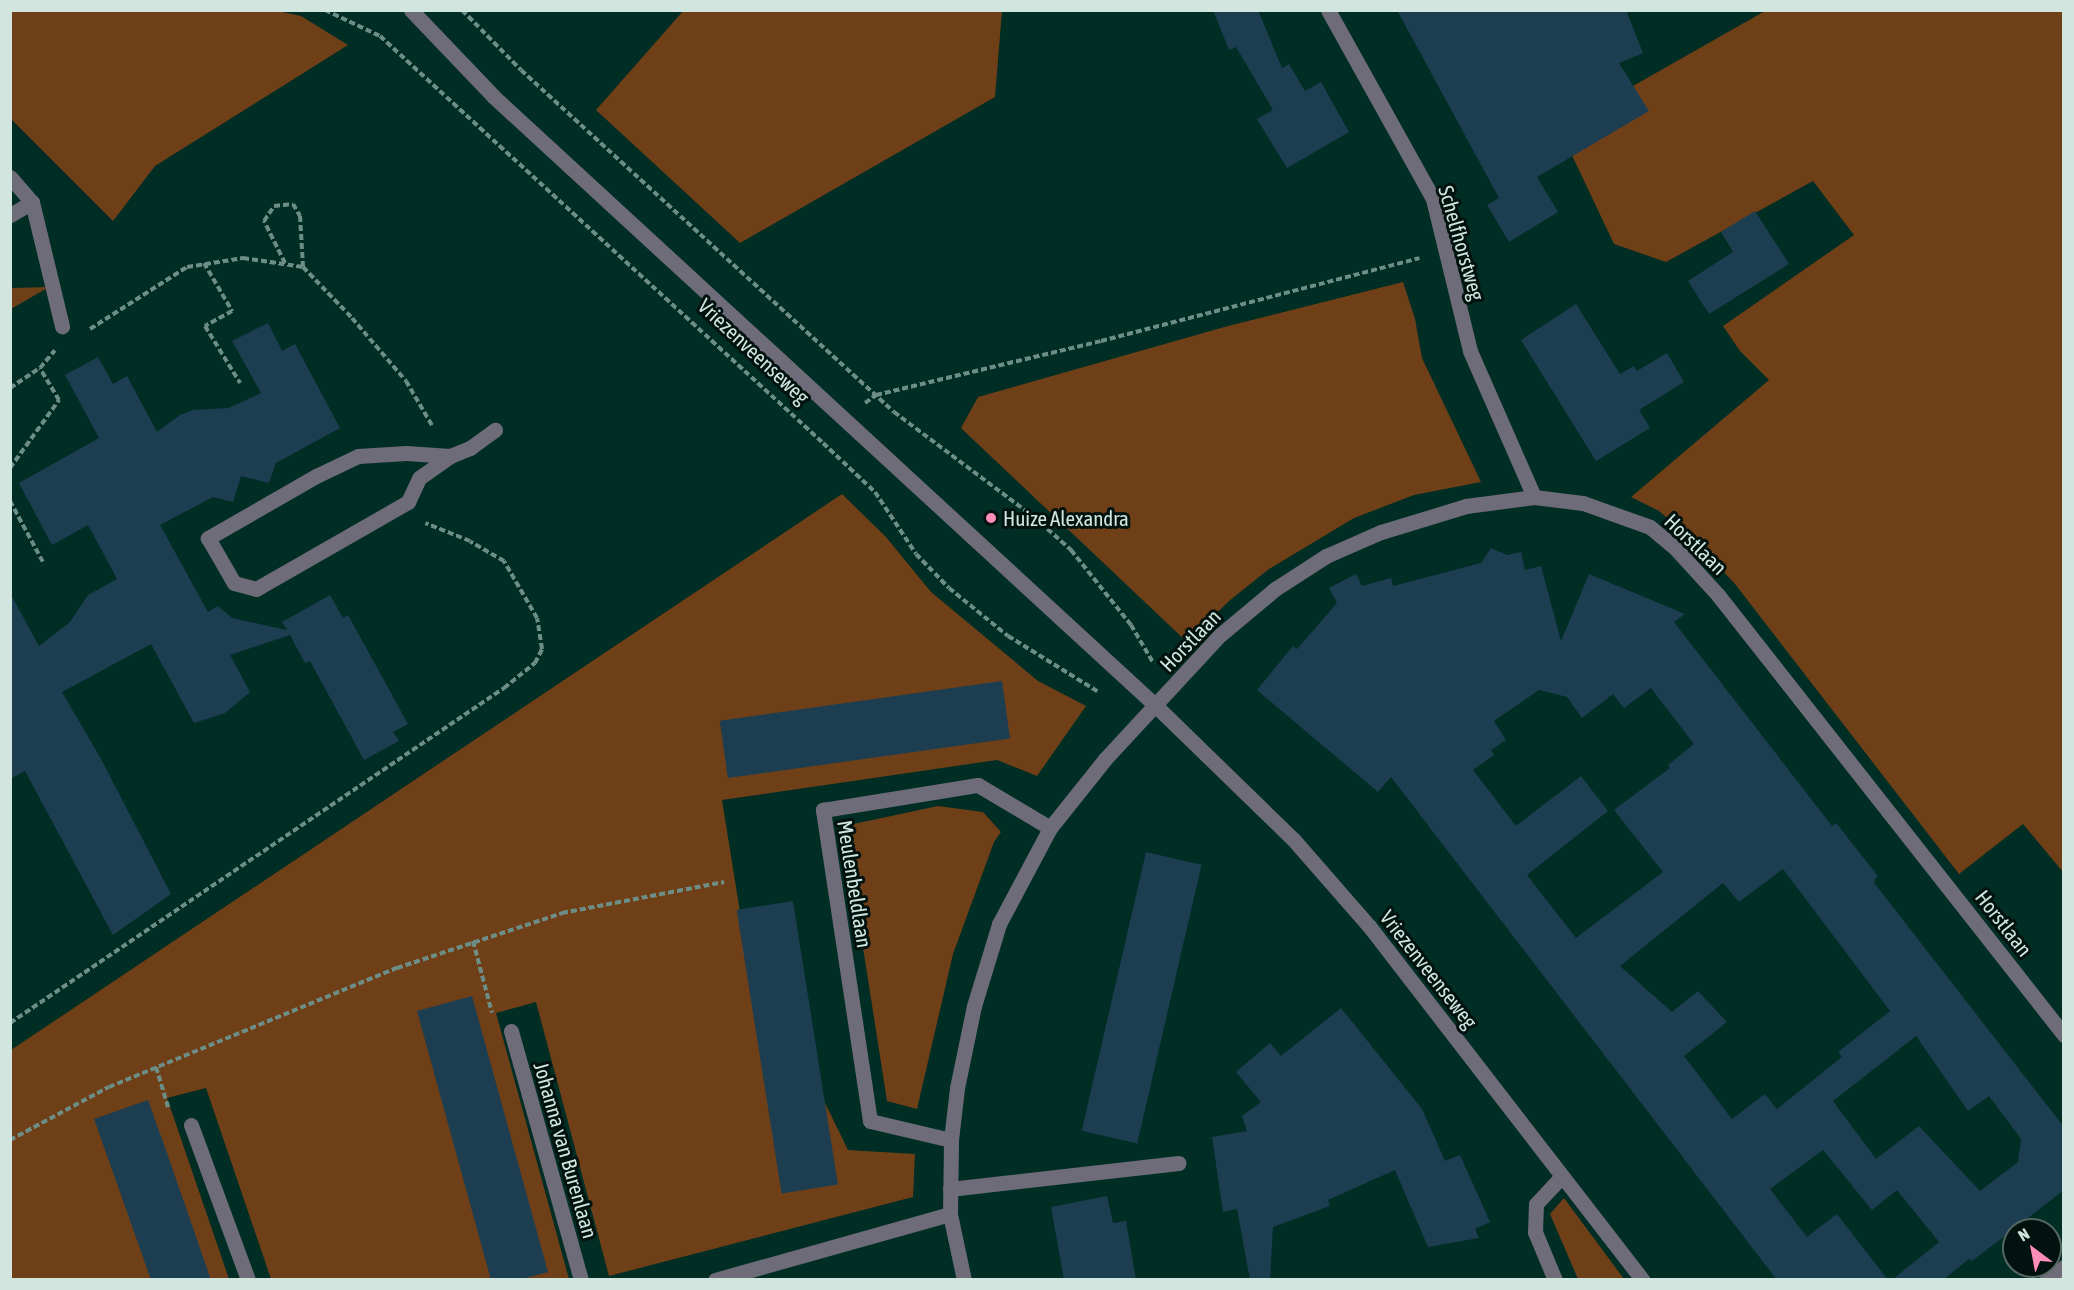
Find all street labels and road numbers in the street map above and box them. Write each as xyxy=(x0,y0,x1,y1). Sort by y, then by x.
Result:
street label: Schelfhorstweg xyxy=(1434,183,1490,303)
street label: Vriezenveenseweg xyxy=(693,293,815,409)
street label: Horstlaan xyxy=(1660,508,1732,580)
street label: Horstlaan xyxy=(1154,604,1226,676)
street label: Meulenbeldlaan xyxy=(832,818,878,950)
street label: Horstlaan xyxy=(1970,885,2038,961)
street label: Vriezenveenseweg xyxy=(1375,905,1483,1033)
street label: Johanna van Burenlaan xyxy=(529,1059,603,1241)

